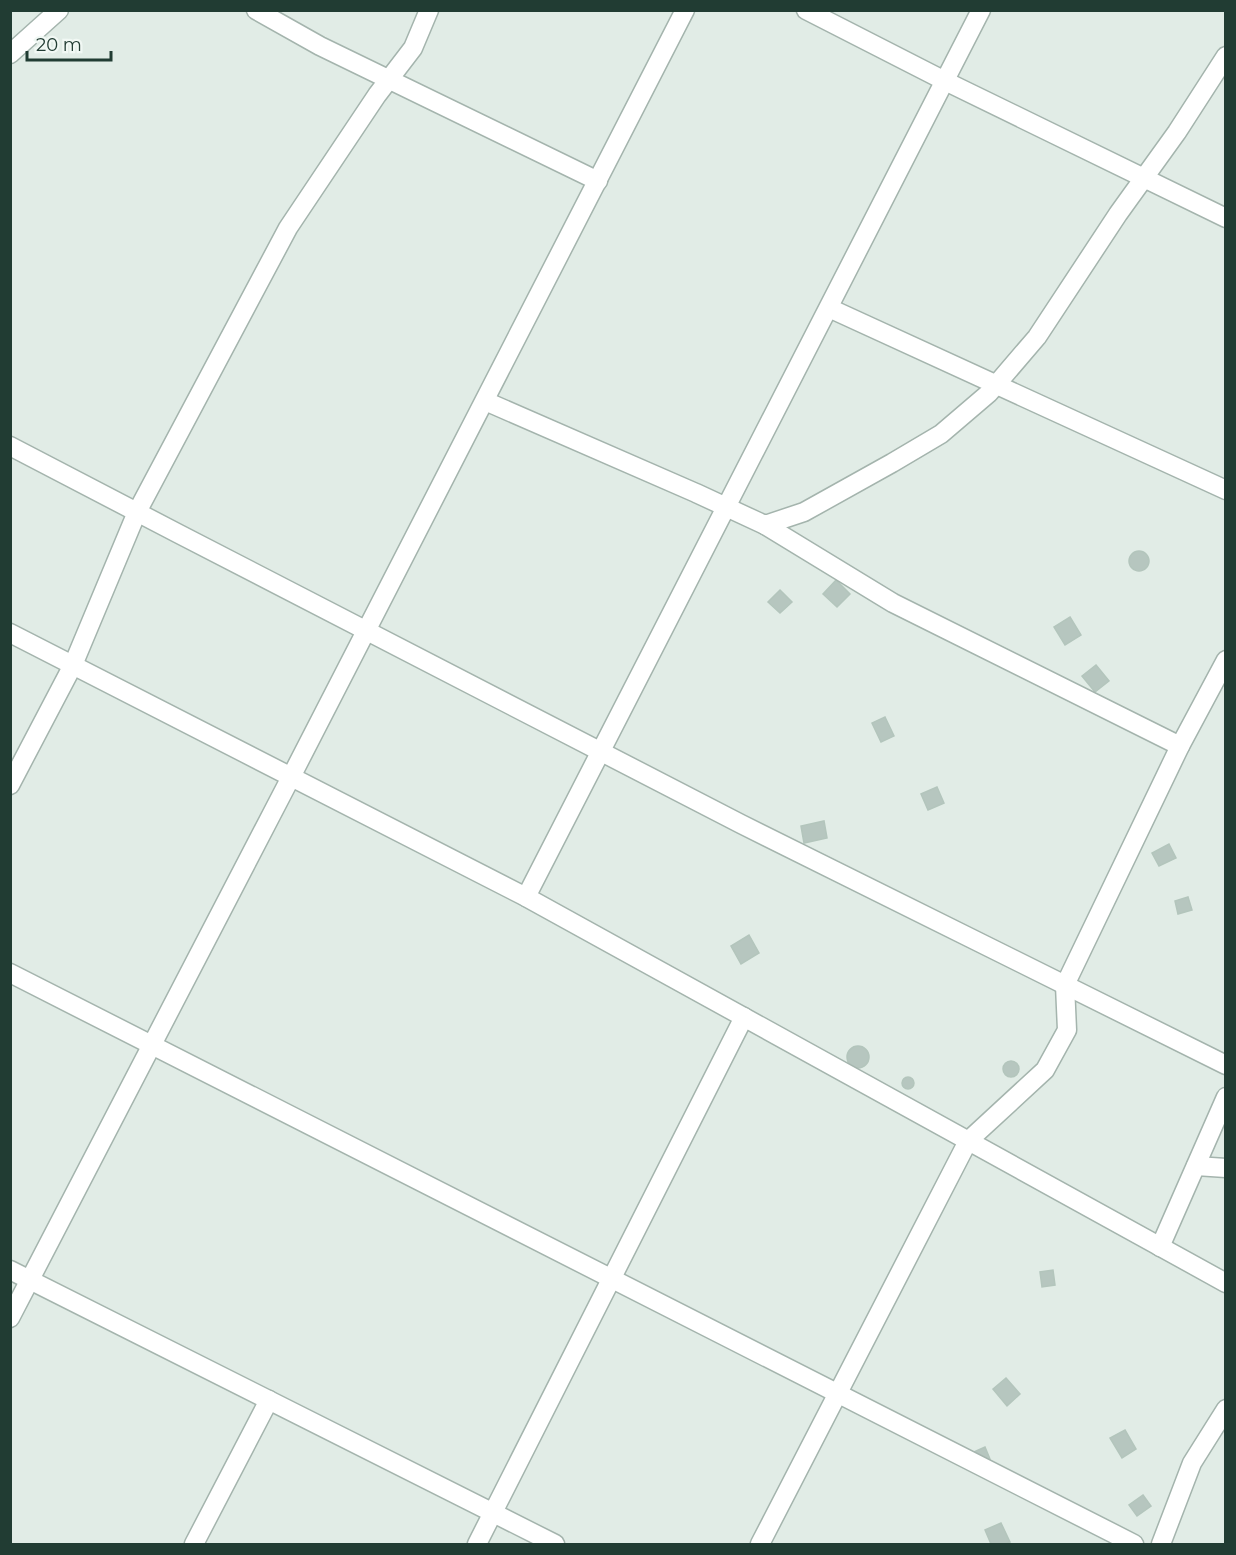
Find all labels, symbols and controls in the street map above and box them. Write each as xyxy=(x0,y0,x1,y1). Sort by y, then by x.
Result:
scale bar xyxy=(27,24,111,62)
text: 20 m xyxy=(36,34,82,56)

